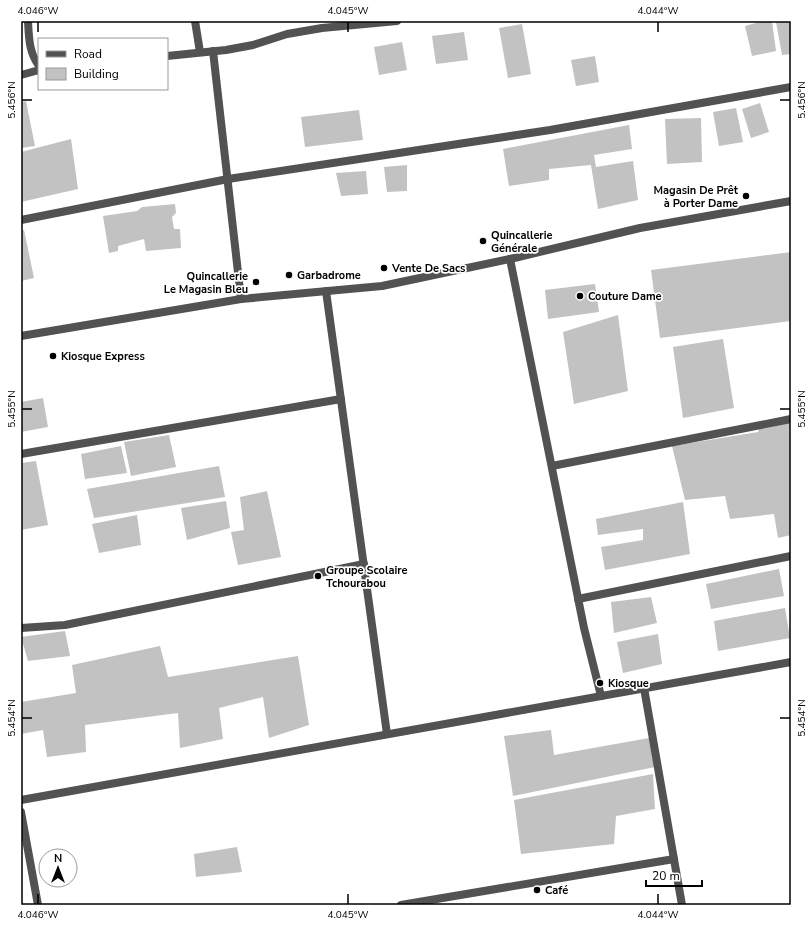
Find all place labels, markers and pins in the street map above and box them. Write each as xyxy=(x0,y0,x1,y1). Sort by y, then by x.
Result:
place label: Magasin De Prêt à Porter Dame xyxy=(653,183,739,211)
marker: Magasin De Prêt à Porter Dame xyxy=(741,191,751,201)
place label: Quincallerie Générale xyxy=(491,228,552,256)
marker: Quincallerie Générale xyxy=(478,236,488,246)
place label: Vente De Sacs xyxy=(391,261,465,276)
marker: Vente De Sacs xyxy=(379,263,389,273)
place label: Garbadrome xyxy=(297,268,361,283)
place label: Quincallerie Le Magasin Bleu xyxy=(164,269,248,297)
marker: Garbadrome xyxy=(284,270,294,280)
marker: Quincallerie Le Magasin Bleu xyxy=(251,277,261,287)
place label: Couture Dame xyxy=(588,289,662,304)
marker: Couture Dame xyxy=(575,291,585,301)
place label: Kiosque Express xyxy=(61,349,145,364)
marker: Kiosque Express xyxy=(48,351,58,361)
place label: Groupe Scolaire Tchourabou xyxy=(326,563,407,591)
marker: Groupe Scolaire Tchourabou xyxy=(313,571,323,581)
place label: Kiosque xyxy=(608,676,649,691)
marker: Kiosque xyxy=(595,678,605,688)
place label: Café xyxy=(545,883,568,898)
marker: Café xyxy=(532,885,542,895)

